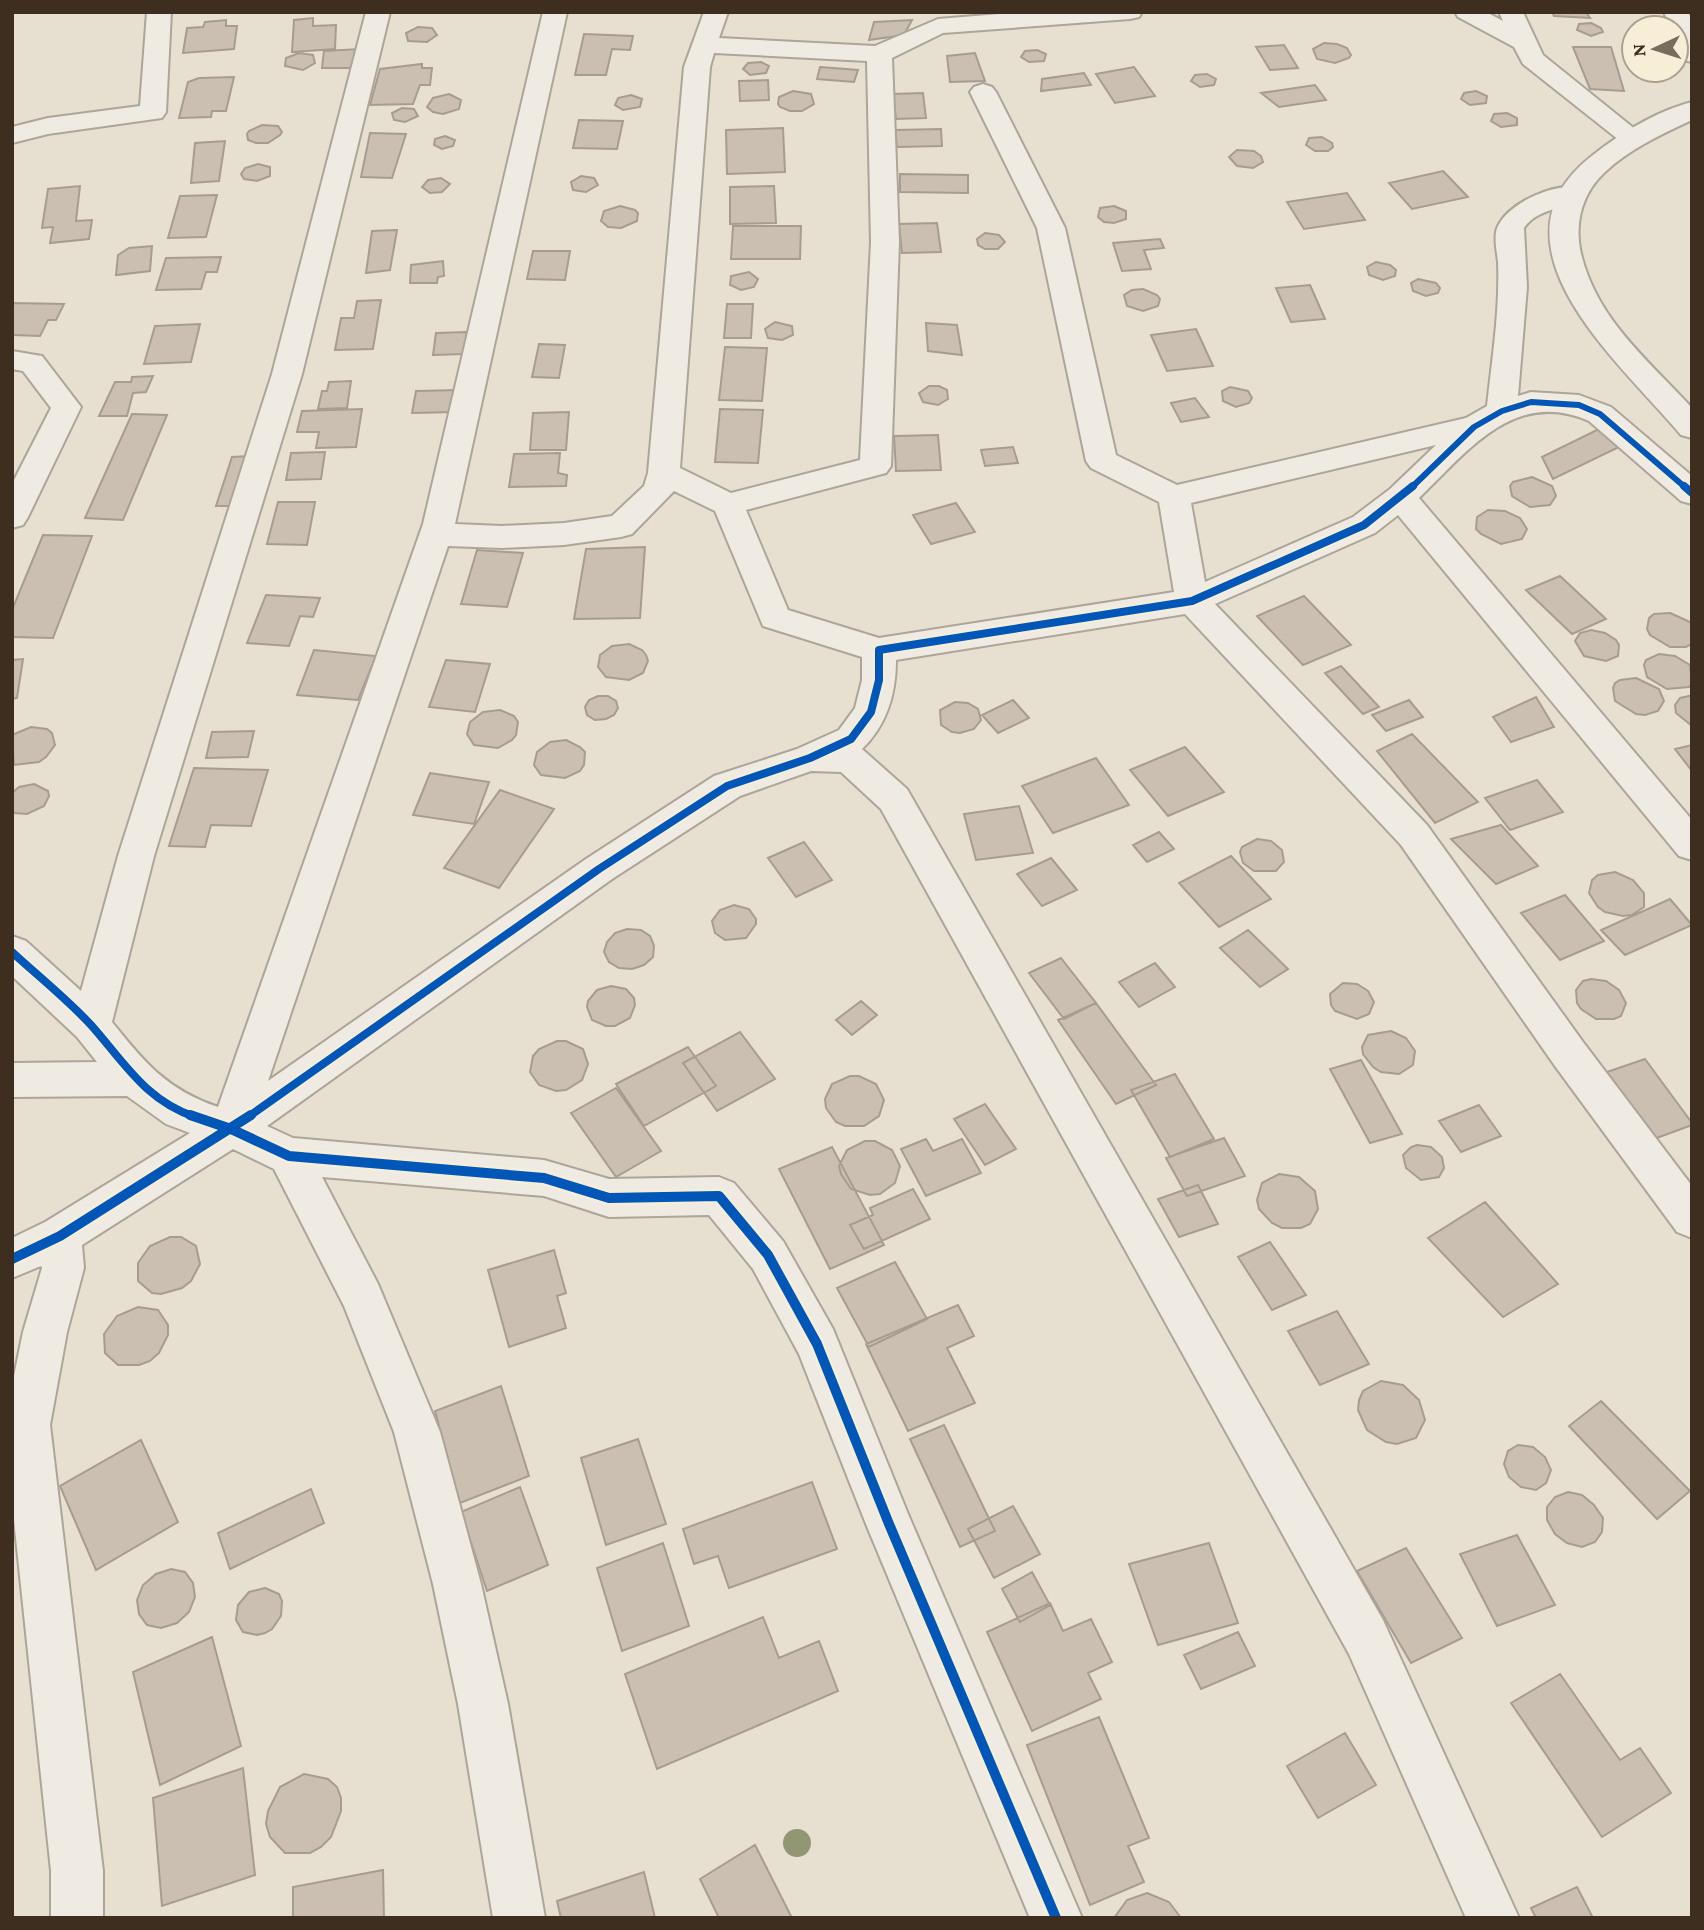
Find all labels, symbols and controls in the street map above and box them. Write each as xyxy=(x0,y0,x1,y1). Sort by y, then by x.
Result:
north arrow xyxy=(1620,14,1690,84)
text: N xyxy=(1628,43,1649,57)

